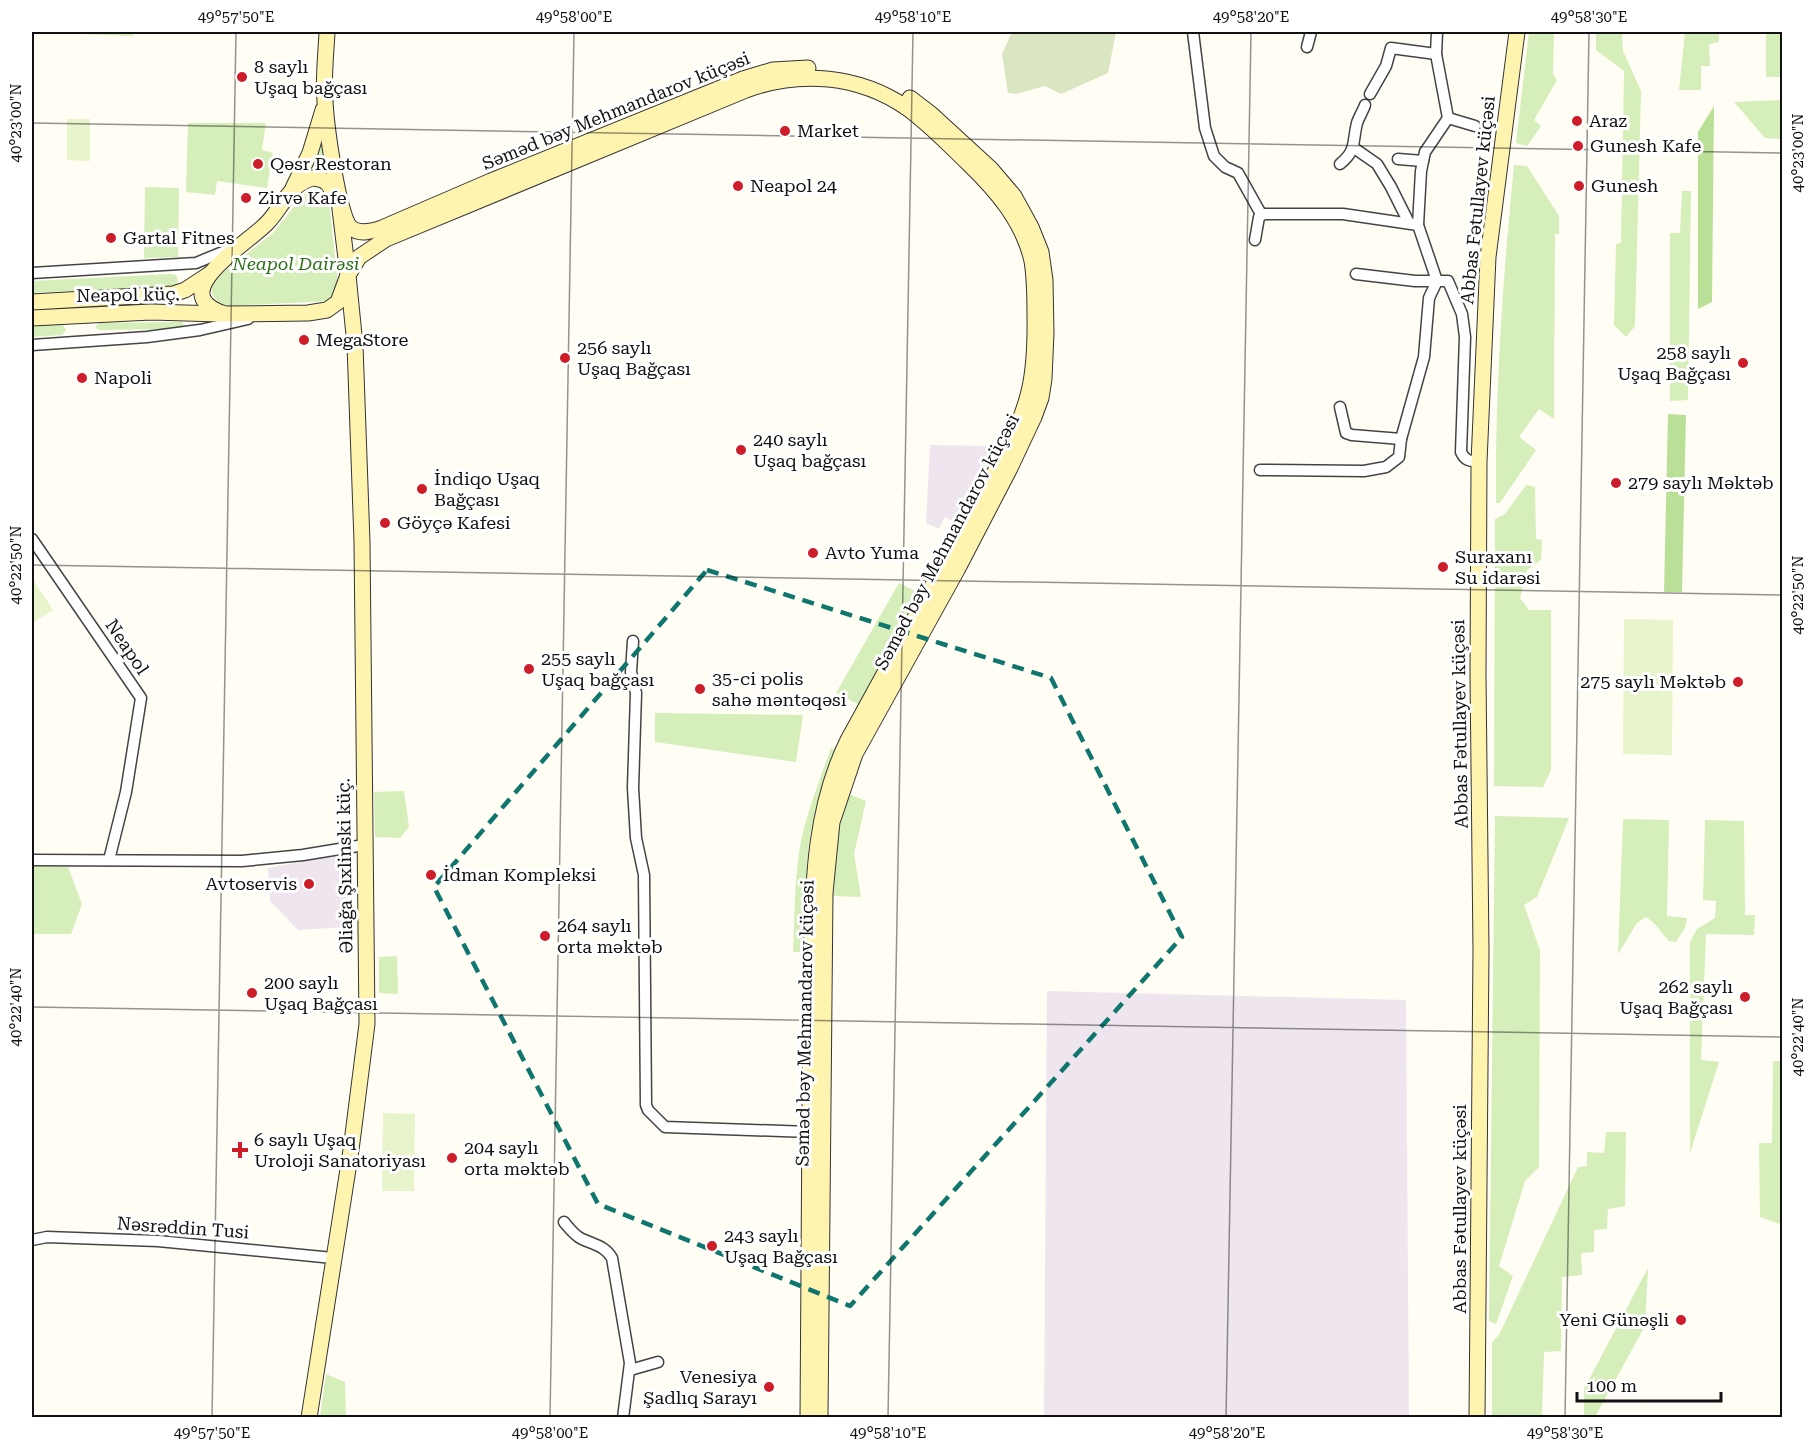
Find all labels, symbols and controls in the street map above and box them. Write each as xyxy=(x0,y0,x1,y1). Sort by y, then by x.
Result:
text: 49°57'50"E xyxy=(198,8,274,26)
text: 49°58'00"E xyxy=(536,8,612,26)
text: 49°58'10"E xyxy=(875,8,951,26)
text: 49°58'20"E xyxy=(1213,8,1289,26)
text: 49°58'30"E xyxy=(1551,8,1627,26)
street label: Səməd bəy Mehmandarov küçəsi xyxy=(479,47,753,174)
place label: 8 saylı Uşaq bağçası xyxy=(254,56,368,98)
marker: 8 saylı Uşaq bağçası xyxy=(235,70,249,84)
text: 40°23'00"N xyxy=(7,83,25,163)
street label: Abbas Fətullayev küçəsi xyxy=(1456,94,1499,305)
place label: Araz xyxy=(1589,110,1628,131)
text: 40°23'00"N xyxy=(1789,113,1807,193)
marker: Araz xyxy=(1570,114,1584,128)
place label: Market xyxy=(797,120,859,141)
marker: Market xyxy=(778,124,792,138)
place label: Gunesh Kafe xyxy=(1590,135,1701,156)
marker: Gunesh Kafe xyxy=(1571,139,1585,153)
place label: Qəsr Restoran xyxy=(270,153,392,174)
marker: Qəsr Restoran xyxy=(251,157,265,171)
place label: Neapol 24 xyxy=(750,175,837,196)
place label: Gunesh xyxy=(1591,175,1659,196)
marker: Neapol 24 xyxy=(731,179,745,193)
marker: Gunesh xyxy=(1572,179,1586,193)
place label: Zirvə Kafe xyxy=(258,187,347,208)
marker: Zirvə Kafe xyxy=(239,191,253,205)
place label: Gartal Fitnes xyxy=(123,227,235,248)
marker: Gartal Fitnes xyxy=(104,231,118,245)
park label: Neapol Dairəsi xyxy=(232,253,360,274)
street label: Neapol küç. xyxy=(76,283,180,306)
place label: MegaStore xyxy=(316,329,408,350)
marker: MegaStore xyxy=(297,333,311,347)
place label: 256 saylı Uşaq Bağçası xyxy=(577,337,691,379)
place label: 258 saylı Uşaq Bağçası xyxy=(1617,342,1731,384)
marker: 256 saylı Uşaq Bağçası xyxy=(558,351,572,365)
marker: 258 saylı Uşaq Bağçası xyxy=(1736,356,1750,370)
place label: Napoli xyxy=(94,367,152,388)
marker: Napoli xyxy=(75,371,89,385)
street label: Səməd bəy Mehmandarov küçəsi xyxy=(870,410,1023,673)
place label: 240 saylı Uşaq bağçası xyxy=(753,429,867,471)
marker: 240 saylı Uşaq bağçası xyxy=(734,443,748,457)
place label: İndiqo Uşaq Bağçası xyxy=(434,468,541,510)
place label: 279 saylı Məktəb xyxy=(1628,472,1774,493)
marker: 279 saylı Məktəb xyxy=(1609,476,1623,490)
marker: İndiqo Uşaq Bağçası xyxy=(415,482,429,496)
place label: Göyçə Kafesi xyxy=(397,512,511,533)
marker: Göyçə Kafesi xyxy=(378,516,392,530)
text: 40°22'50"N xyxy=(7,525,25,605)
place label: Avto Yuma xyxy=(825,542,919,563)
marker: Avto Yuma xyxy=(806,546,820,560)
place label: Suraxanı Su idarəsi xyxy=(1455,546,1541,588)
text: 40°22'50"N xyxy=(1789,555,1807,635)
marker: Suraxanı Su idarəsi xyxy=(1436,560,1450,574)
street label: Neapol xyxy=(101,615,154,679)
street label: Abbas Fətullayev küçəsi xyxy=(1447,619,1472,829)
place label: 255 saylı Uşaq bağçası xyxy=(541,648,655,690)
marker: 255 saylı Uşaq bağçası xyxy=(522,662,536,676)
place label: 35-ci polis sahə məntəqəsi xyxy=(712,668,847,710)
place label: 275 saylı Məktəb xyxy=(1580,671,1726,692)
marker: 275 saylı Məktəb xyxy=(1731,675,1745,689)
marker: 35-ci polis sahə məntəqəsi xyxy=(693,682,707,696)
street label: Əliağa Şıxlinski küç. xyxy=(332,778,357,954)
place label: İdman Kompleksi xyxy=(443,864,596,885)
marker: İdman Kompleksi xyxy=(424,868,438,882)
place label: Avtoservis xyxy=(206,873,297,894)
marker: Avtoservis xyxy=(302,877,316,891)
street label: Səməd bəy Mehmandarov küçəsi xyxy=(791,879,818,1167)
place label: 264 saylı orta məktəb xyxy=(557,915,663,957)
marker: 264 saylı orta məktəb xyxy=(538,929,552,943)
text: 40°22'40"N xyxy=(7,967,25,1047)
place label: 200 saylı Uşaq Bağçası xyxy=(264,972,378,1014)
place label: 262 saylı Uşaq Bağçası xyxy=(1619,976,1733,1018)
marker: 200 saylı Uşaq Bağçası xyxy=(245,986,259,1000)
marker: 262 saylı Uşaq Bağçası xyxy=(1738,990,1752,1004)
text: 40°22'40"N xyxy=(1789,997,1807,1077)
street label: Abbas Fətullayev küçəsi xyxy=(1449,1104,1470,1314)
place label: 6 saylı Uşaq Uroloji Sanatoriyası xyxy=(254,1129,426,1171)
place label: 204 saylı orta məktəb xyxy=(464,1137,570,1179)
marker: 6 saylı Uşaq Uroloji Sanatoriyası xyxy=(231,1141,249,1159)
marker: 204 saylı orta məktəb xyxy=(445,1151,459,1165)
street label: Nəsrəddin Tusi xyxy=(116,1212,250,1243)
place label: 243 saylı Uşaq Bağçası xyxy=(724,1225,838,1267)
marker: 243 saylı Uşaq Bağçası xyxy=(705,1239,719,1253)
place label: Yeni Günəşli xyxy=(1559,1309,1669,1330)
marker: Yeni Günəşli xyxy=(1674,1313,1688,1327)
scale bar xyxy=(1577,1365,1721,1403)
place label: Venesiya Şadlıq Sarayı xyxy=(643,1366,757,1408)
text: 100 m xyxy=(1586,1375,1637,1396)
marker: Venesiya Şadlıq Sarayı xyxy=(762,1380,776,1394)
text: 49°57'50"E xyxy=(174,1424,250,1442)
text: 49°58'00"E xyxy=(512,1424,588,1442)
text: 49°58'10"E xyxy=(850,1424,926,1442)
text: 49°58'20"E xyxy=(1189,1424,1265,1442)
text: 49°58'30"E xyxy=(1527,1424,1603,1442)

